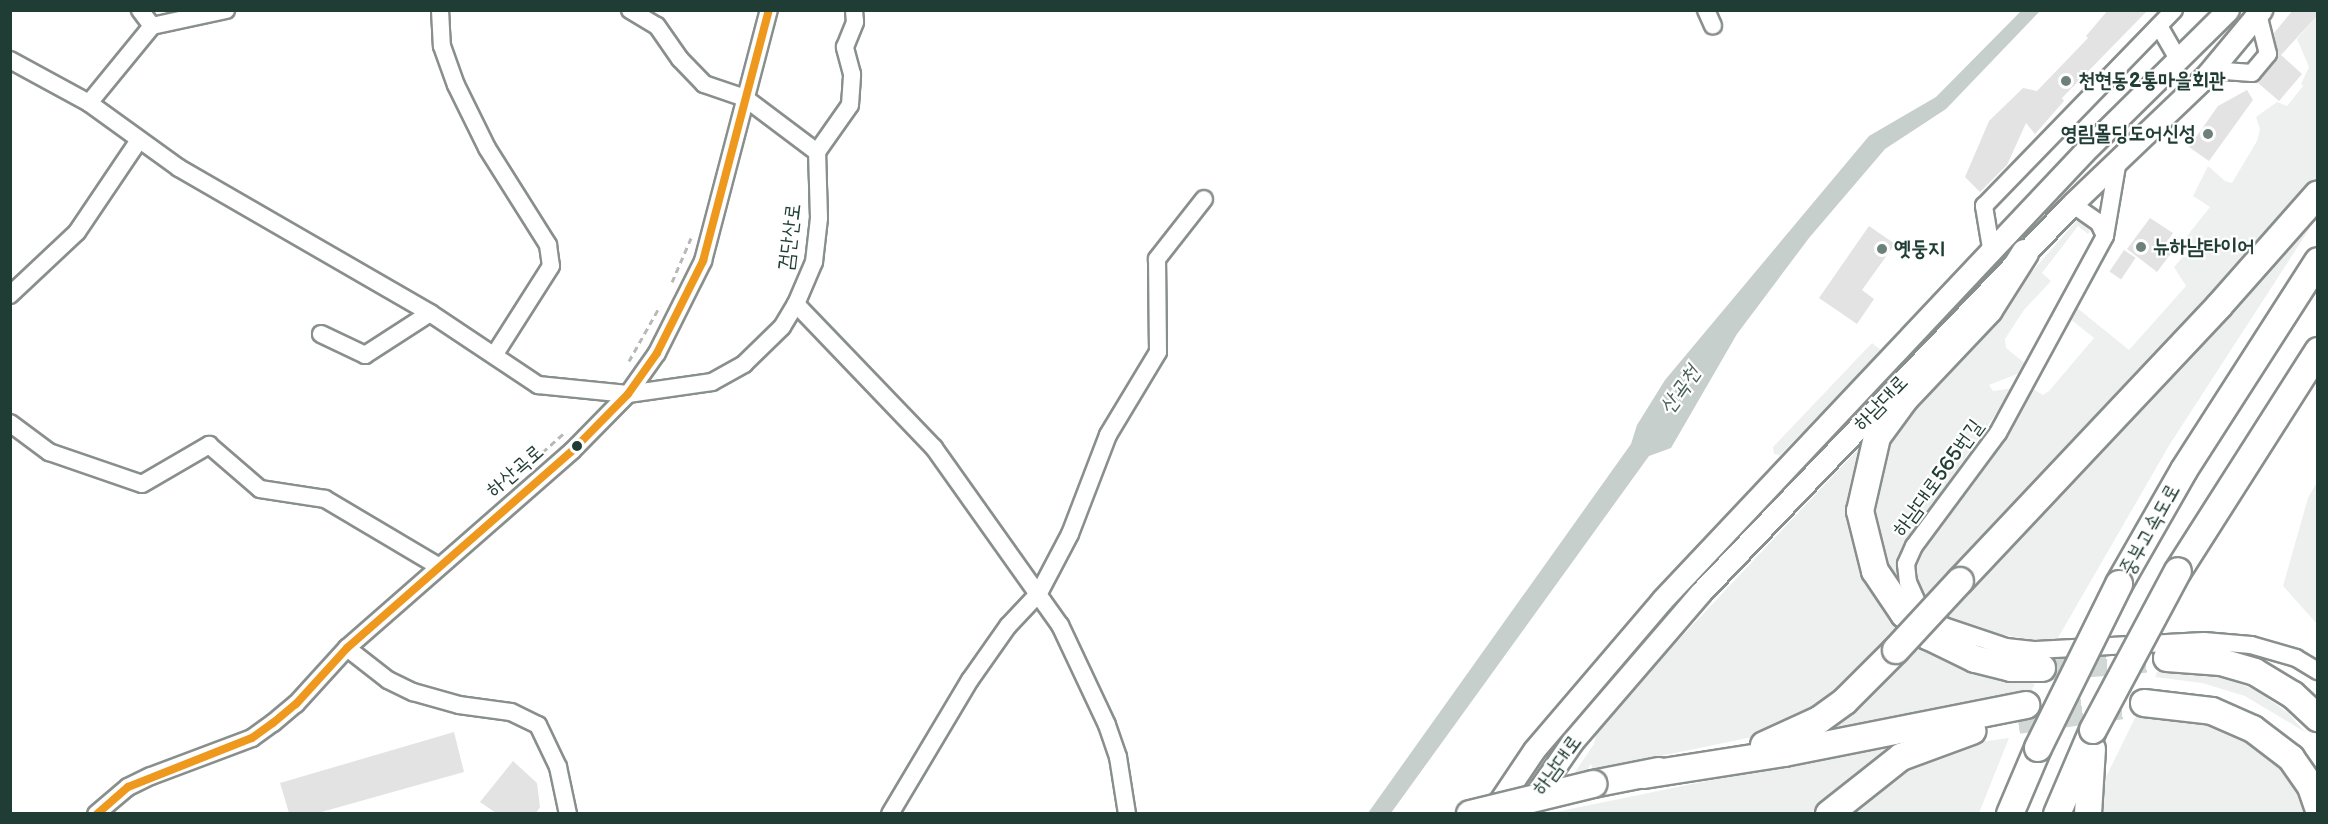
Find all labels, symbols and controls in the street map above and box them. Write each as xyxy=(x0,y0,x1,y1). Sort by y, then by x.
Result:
place label: 천현동2통마을회관 xyxy=(2078,68,2226,94)
marker: 천현동2통마을회관 xyxy=(2059,74,2073,88)
place label: 영림몰딩도어신성 xyxy=(2061,121,2196,147)
marker: 영림몰딩도어신성 xyxy=(2201,127,2215,141)
street label: 검단산로 xyxy=(773,202,807,272)
place label: 뉴하남타이어 xyxy=(2153,234,2254,260)
place label: 옛둥지 xyxy=(1894,236,1945,262)
marker: 뉴하남타이어 xyxy=(2134,240,2148,254)
marker: 옛둥지 xyxy=(1875,242,1889,256)
water label: 산곡천 xyxy=(1654,361,1706,419)
street label: 하남대로 xyxy=(1848,370,1914,436)
street label: 하남대로565번길 xyxy=(1887,415,1989,541)
street label: 하산곡로 xyxy=(481,439,549,503)
unlabelled marker xyxy=(571,440,583,452)
street label: 중부고속도로 xyxy=(2114,480,2186,580)
street label: 하남대로 xyxy=(1527,730,1587,800)

